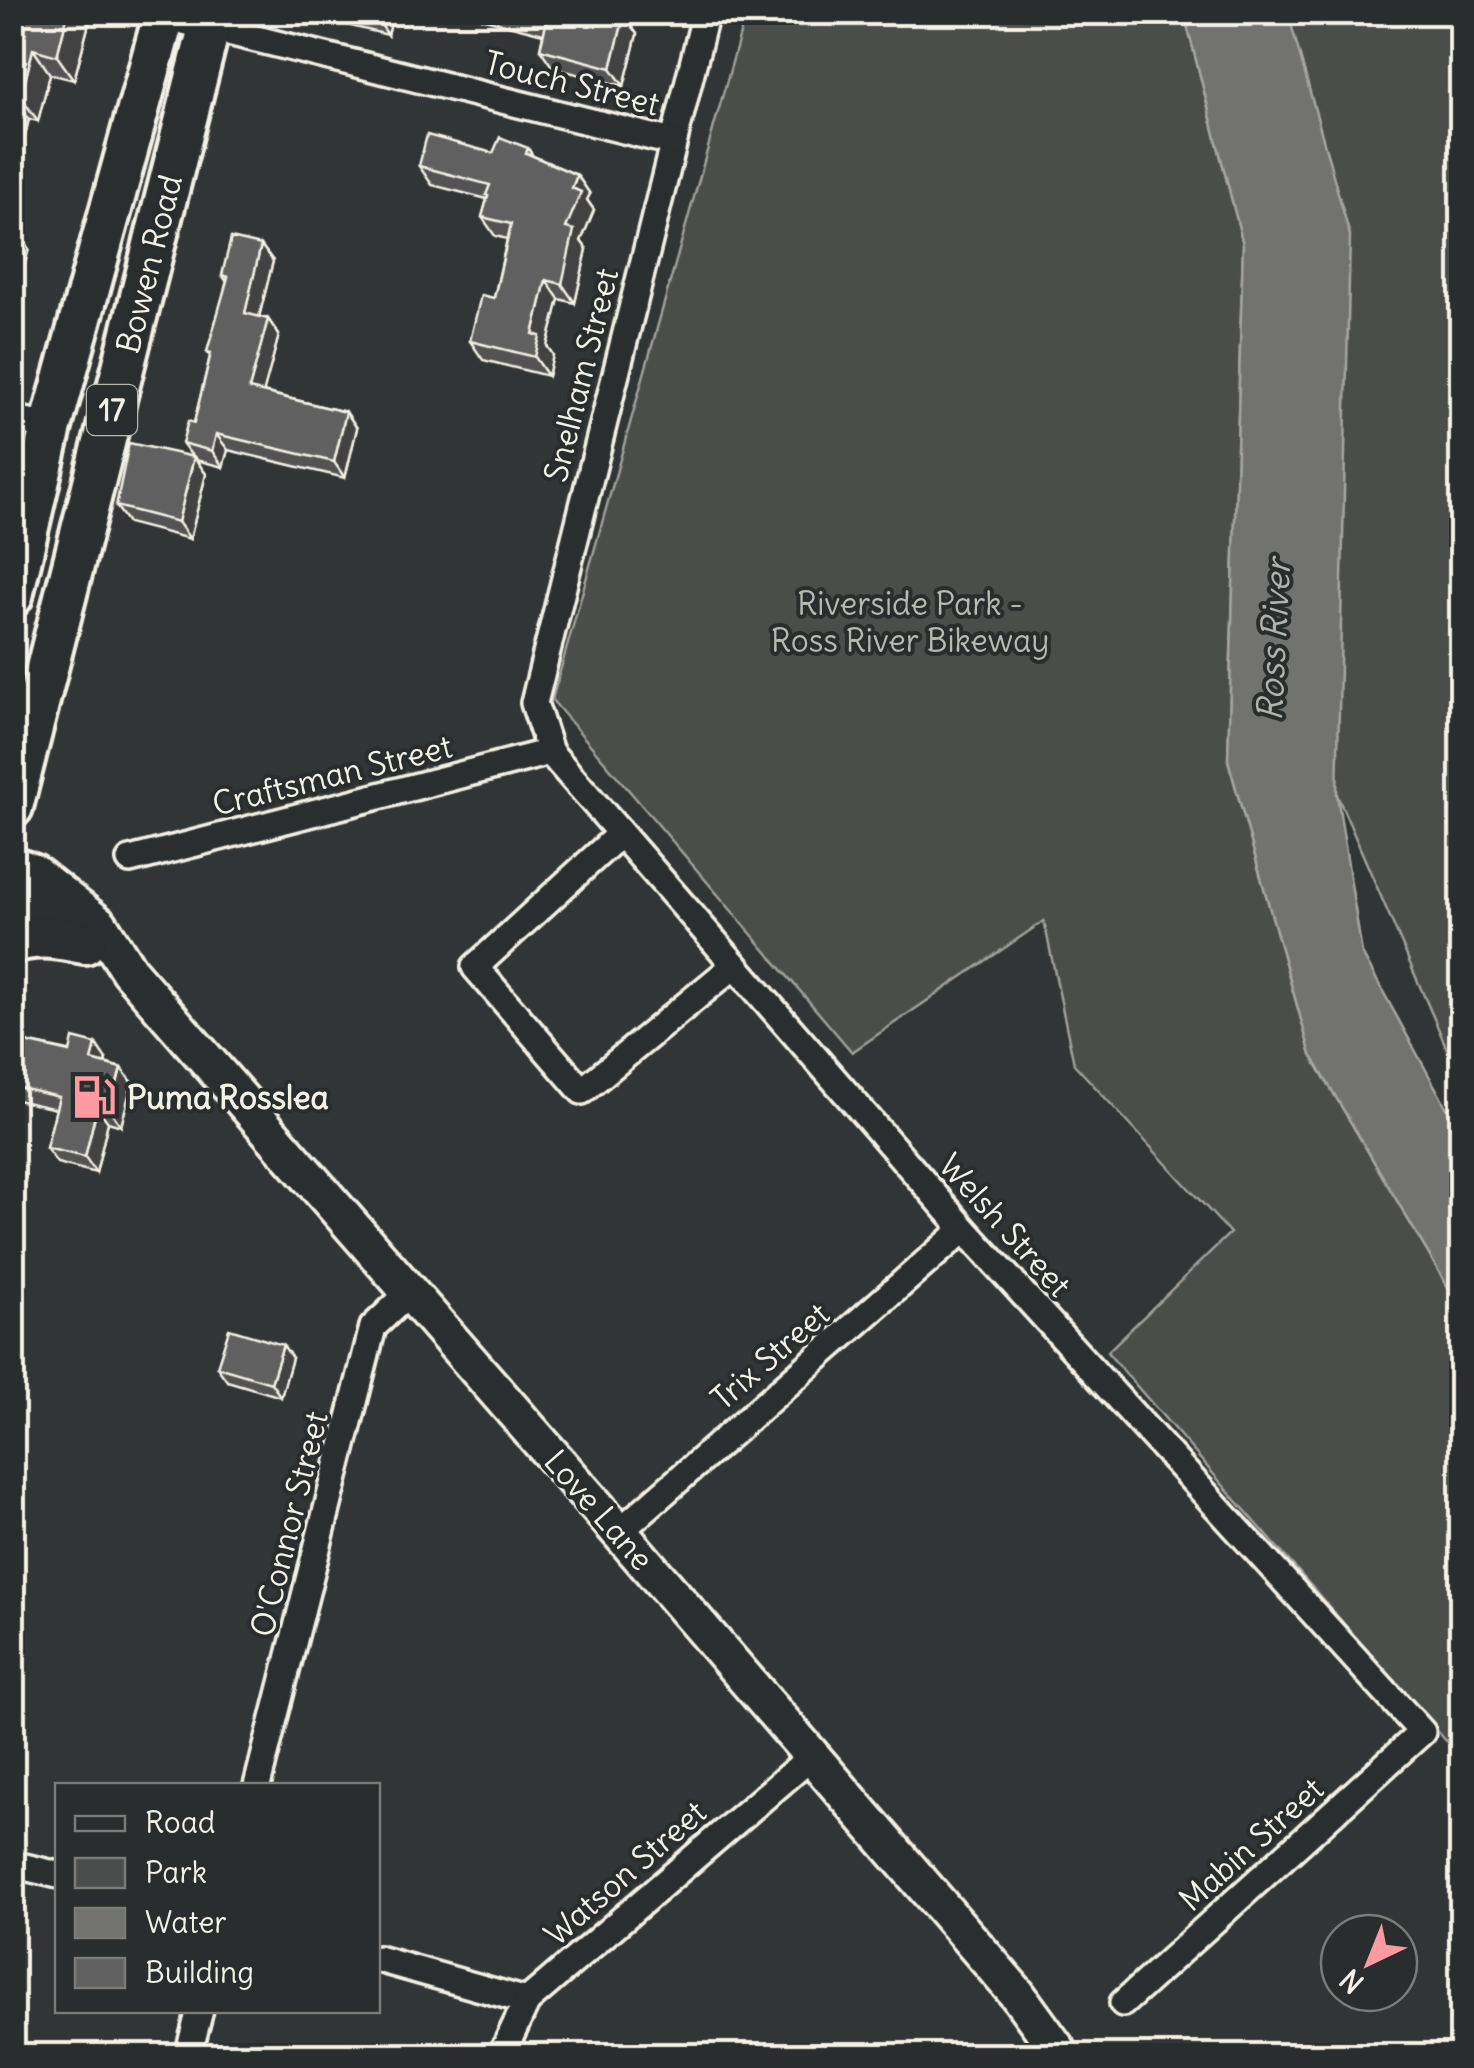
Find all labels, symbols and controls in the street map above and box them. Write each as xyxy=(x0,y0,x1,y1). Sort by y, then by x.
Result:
street label: Touch Street xyxy=(480,41,664,125)
street label: Bowen Road xyxy=(107,170,191,358)
street label: Snelham Street xyxy=(535,264,627,486)
road number: 17 xyxy=(87,385,137,435)
water label: Ross River xyxy=(1247,554,1299,722)
park label: Riverside Park - Ross River Bikeway xyxy=(771,583,1049,661)
street label: Craftsman Street xyxy=(208,725,456,825)
fuel station icon: Puma Rosslea xyxy=(70,1073,118,1121)
place label: Puma Rosslea xyxy=(127,1077,329,1118)
street label: Welsh Street xyxy=(930,1145,1080,1305)
street label: Trix Street xyxy=(702,1293,838,1419)
street label: O'Connor Street xyxy=(241,1407,337,1641)
street label: Love Lane xyxy=(535,1441,663,1579)
street label: Mabin Street xyxy=(1170,1768,1332,1920)
legend xyxy=(55,1783,380,2013)
street label: Watson Street xyxy=(536,1791,715,1954)
text: Road xyxy=(145,1803,215,1841)
text: Park xyxy=(145,1853,207,1891)
text: Water xyxy=(145,1903,227,1941)
north arrow xyxy=(1319,1913,1419,2013)
text: Building xyxy=(145,1953,254,1991)
text: N xyxy=(1333,1962,1371,2001)

